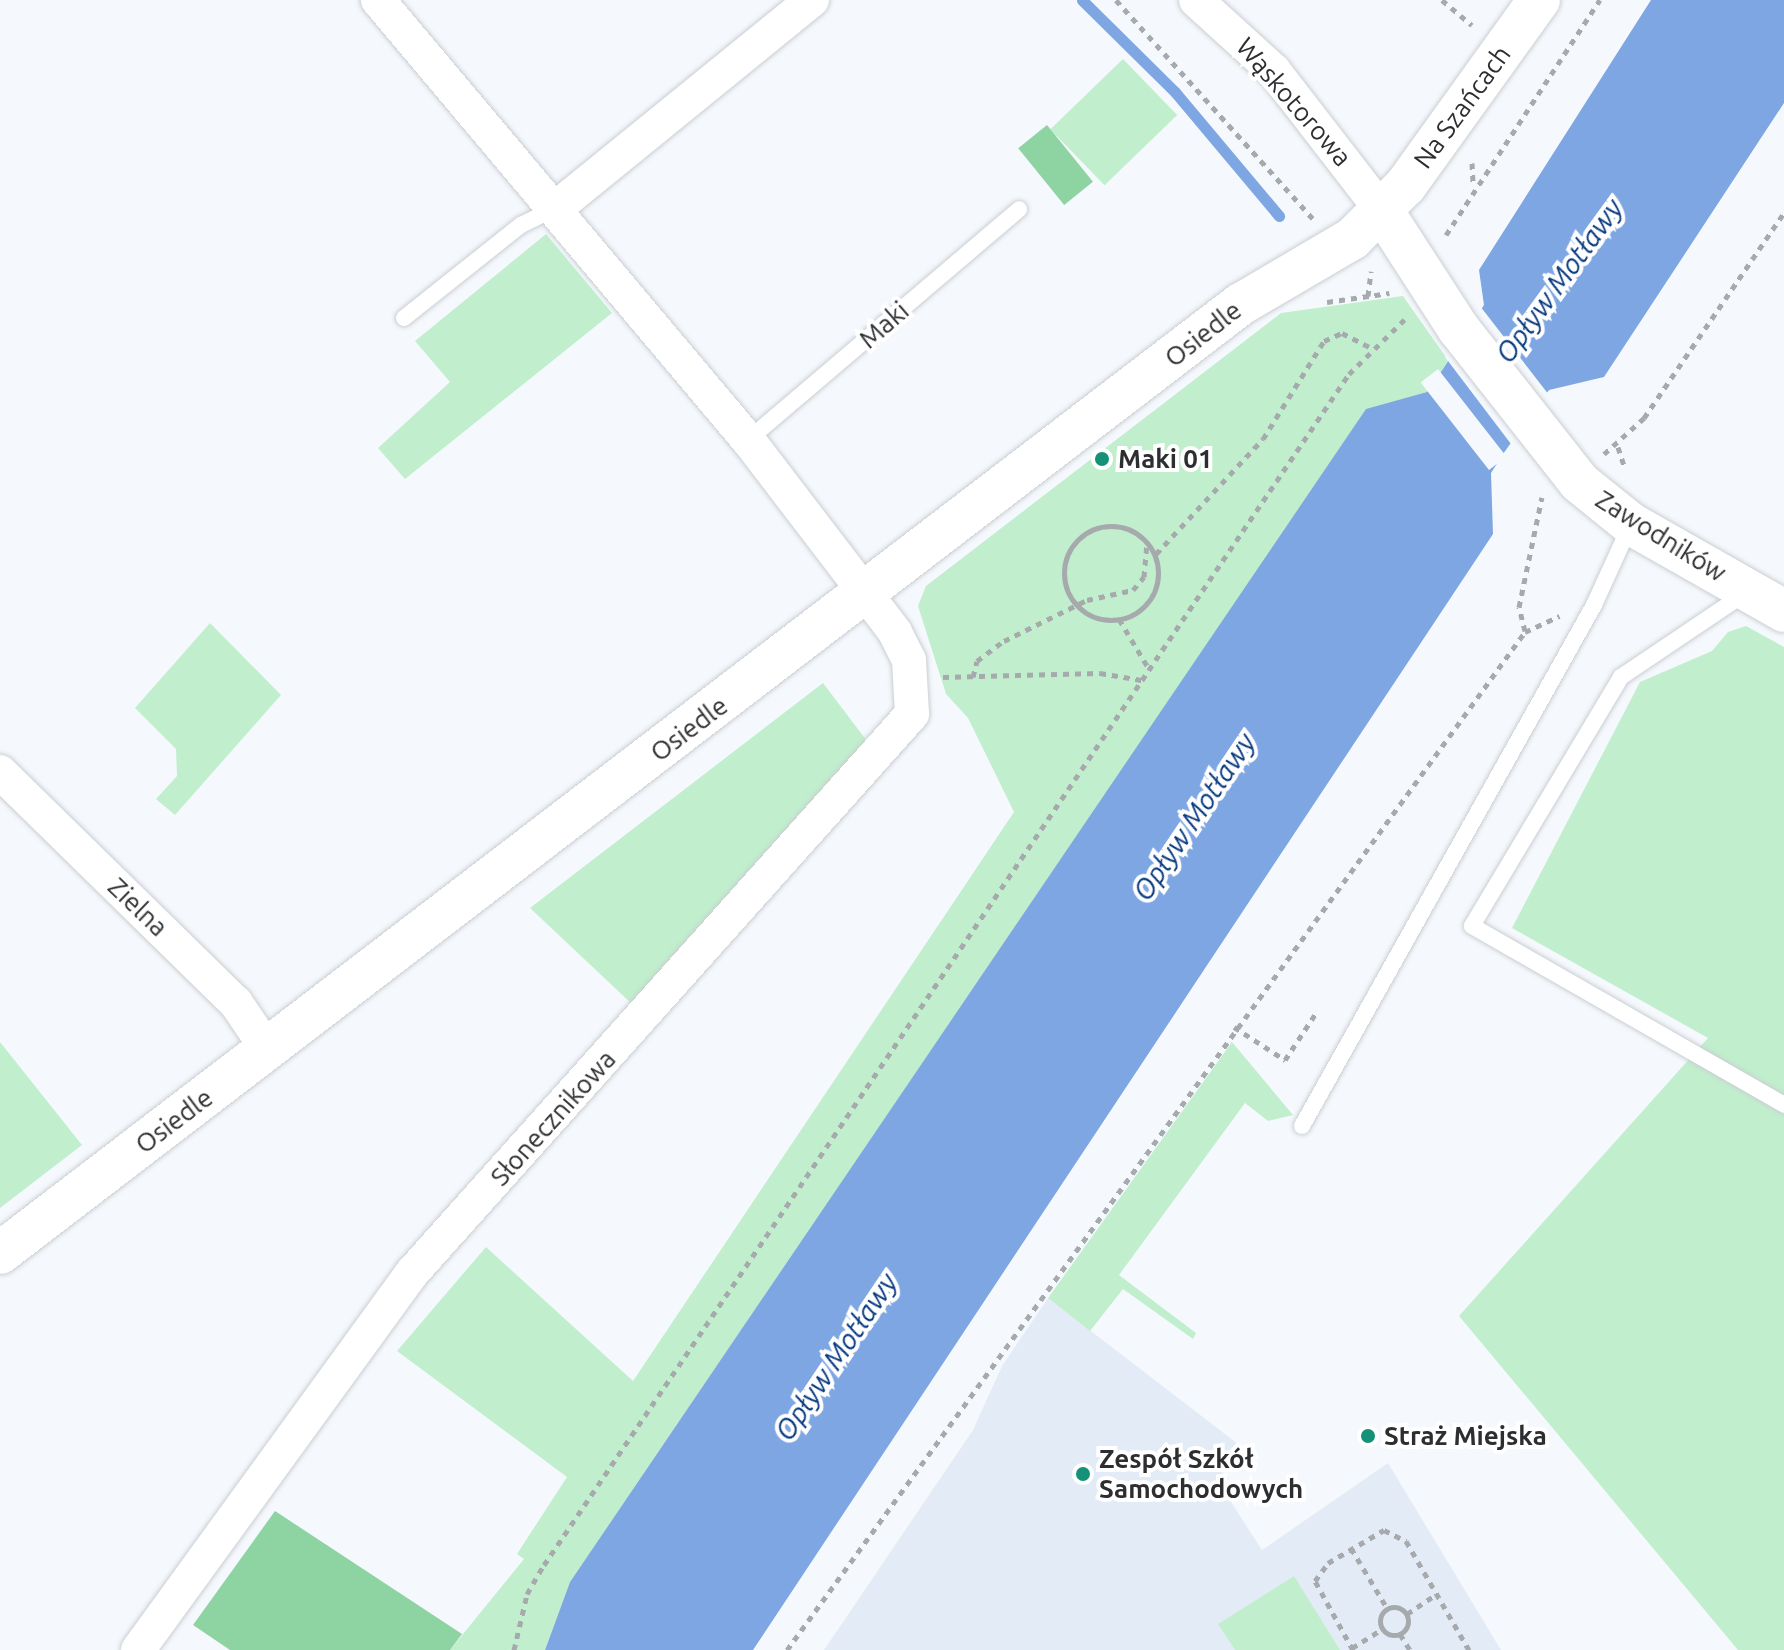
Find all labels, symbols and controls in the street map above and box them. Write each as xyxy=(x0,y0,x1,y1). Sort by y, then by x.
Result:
street label: Wąskotorowa xyxy=(1230,31,1358,173)
street label: Na Szańcach xyxy=(1407,40,1517,174)
water label: Opływ Motławy xyxy=(1488,192,1630,370)
street label: Osiedle xyxy=(1159,294,1247,374)
street label: Maki xyxy=(853,295,915,355)
place label: Maki 01 xyxy=(1118,443,1213,475)
marker: Maki 01 xyxy=(1093,450,1111,468)
street label: Zawodników xyxy=(1590,484,1732,588)
street label: Osiedle xyxy=(644,690,734,768)
water label: Opływ Motławy xyxy=(1126,727,1262,907)
street label: Zielna xyxy=(102,871,174,943)
street label: Słonecznikowa xyxy=(484,1044,622,1192)
street label: Osiedle xyxy=(129,1082,219,1160)
water label: Opływ Motławy xyxy=(768,1267,904,1447)
place label: Straż Miejska xyxy=(1384,1420,1547,1452)
marker: Straż Miejska xyxy=(1359,1427,1377,1445)
place label: Zespół Szkół Samochodowych xyxy=(1099,1443,1303,1504)
marker: Zespół Szkół Samochodowych xyxy=(1074,1465,1092,1483)

